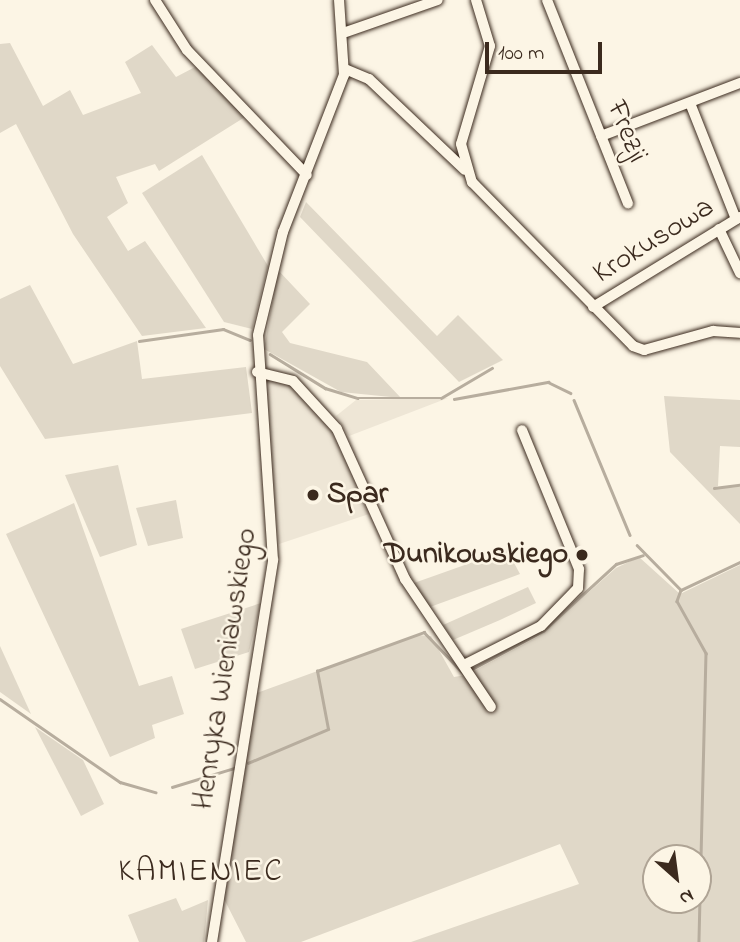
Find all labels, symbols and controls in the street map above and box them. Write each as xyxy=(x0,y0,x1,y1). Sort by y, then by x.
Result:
scale bar xyxy=(488,28,605,72)
text: 100 m xyxy=(498,39,544,69)
street label: Frezji xyxy=(597,96,655,168)
street label: Krokusowa xyxy=(587,190,721,292)
place label: Spar xyxy=(327,477,388,513)
marker: Spar xyxy=(305,487,321,503)
street label: Henryka Wieniawskiego xyxy=(186,526,266,812)
place label: Dunikowskiego xyxy=(384,537,568,573)
marker: Dunikowskiego xyxy=(574,547,590,563)
north arrow xyxy=(642,844,712,914)
district label: KAMIENIEC xyxy=(119,854,283,892)
text: N xyxy=(674,881,698,911)

